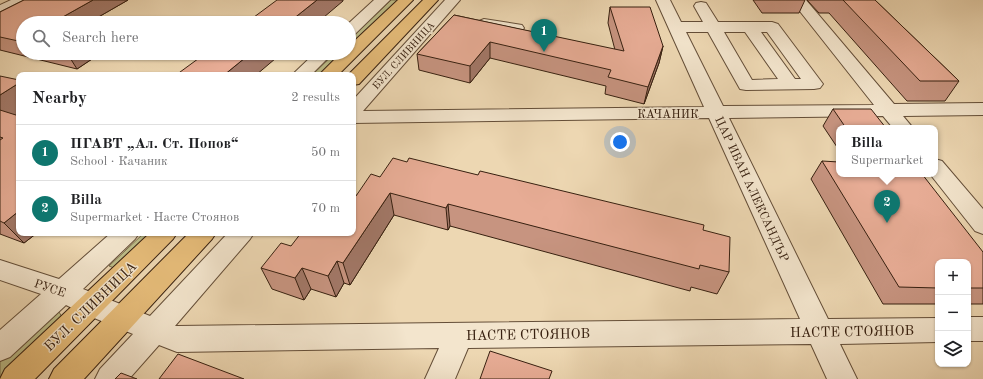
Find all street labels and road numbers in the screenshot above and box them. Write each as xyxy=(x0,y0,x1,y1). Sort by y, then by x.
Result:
street label: БУЛ. СЛИВНИЦА xyxy=(371,20,437,91)
street label: КАЧАНИК xyxy=(637,109,699,121)
street label: ЦАР ИВАН АЛЕКСАНДЪР xyxy=(712,115,790,264)
street label: БУЛ. СЛИВНИЦА xyxy=(42,259,140,354)
street label: РУСЕ xyxy=(32,278,67,300)
street label: НАСТЕ СТОЯНОВ xyxy=(790,324,914,340)
street label: НАСТЕ СТОЯНОВ xyxy=(466,327,590,343)

